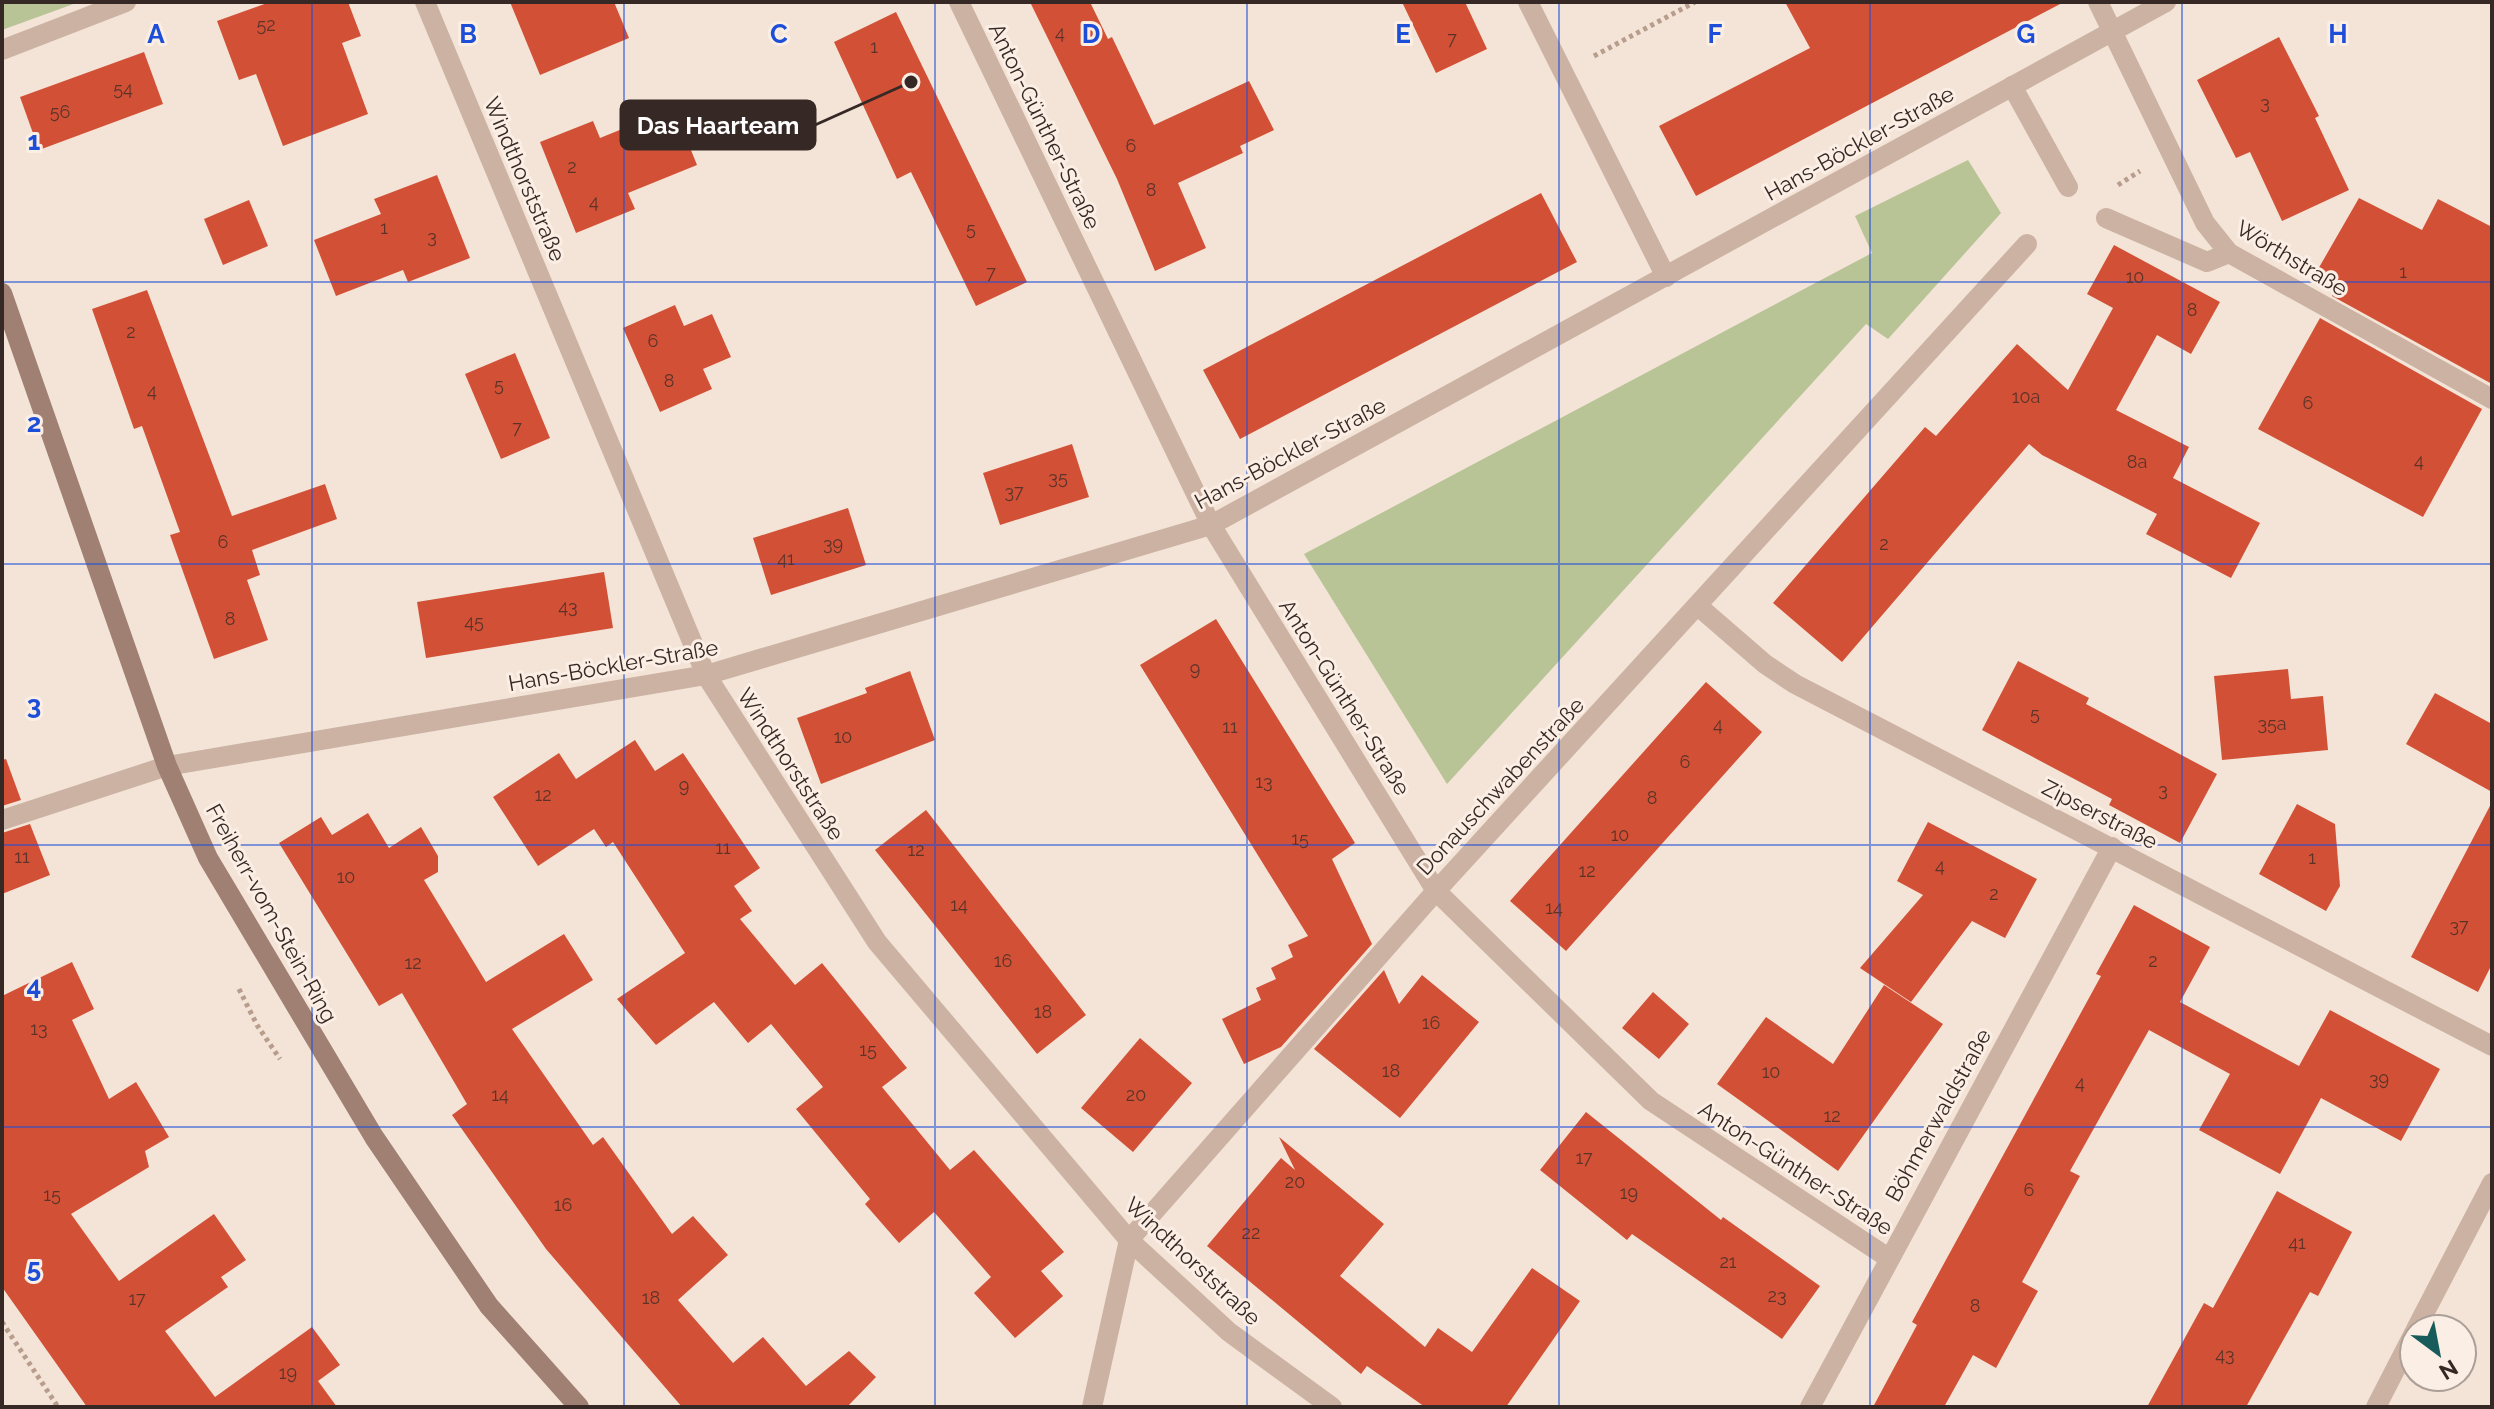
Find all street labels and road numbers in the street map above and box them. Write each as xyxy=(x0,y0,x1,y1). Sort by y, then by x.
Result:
street label: Anton-Günther-Straße xyxy=(984,19,1106,233)
street label: Hans-Böckler-Straße xyxy=(1760,80,1958,206)
street label: Windthorststraße xyxy=(479,93,571,265)
street label: Wörthstraße xyxy=(2232,215,2352,301)
street label: Hans-Böckler-Straße xyxy=(1190,392,1390,514)
street label: Anton-Günther-Straße xyxy=(1274,594,1416,800)
street label: Hans-Böckler-Straße xyxy=(506,634,720,696)
street label: Windthorststraße xyxy=(732,683,850,845)
street label: Donauschwabenstraße xyxy=(1411,692,1589,880)
street label: Zipserstraße xyxy=(2038,774,2162,854)
street label: Freiherr-vom-Stein-Ring xyxy=(201,799,343,1027)
street label: Böhmerwaldstraße xyxy=(1880,1024,1996,1206)
street label: Anton-Günther-Straße xyxy=(1694,1096,1898,1241)
street label: Windthorststraße xyxy=(1120,1191,1266,1331)

